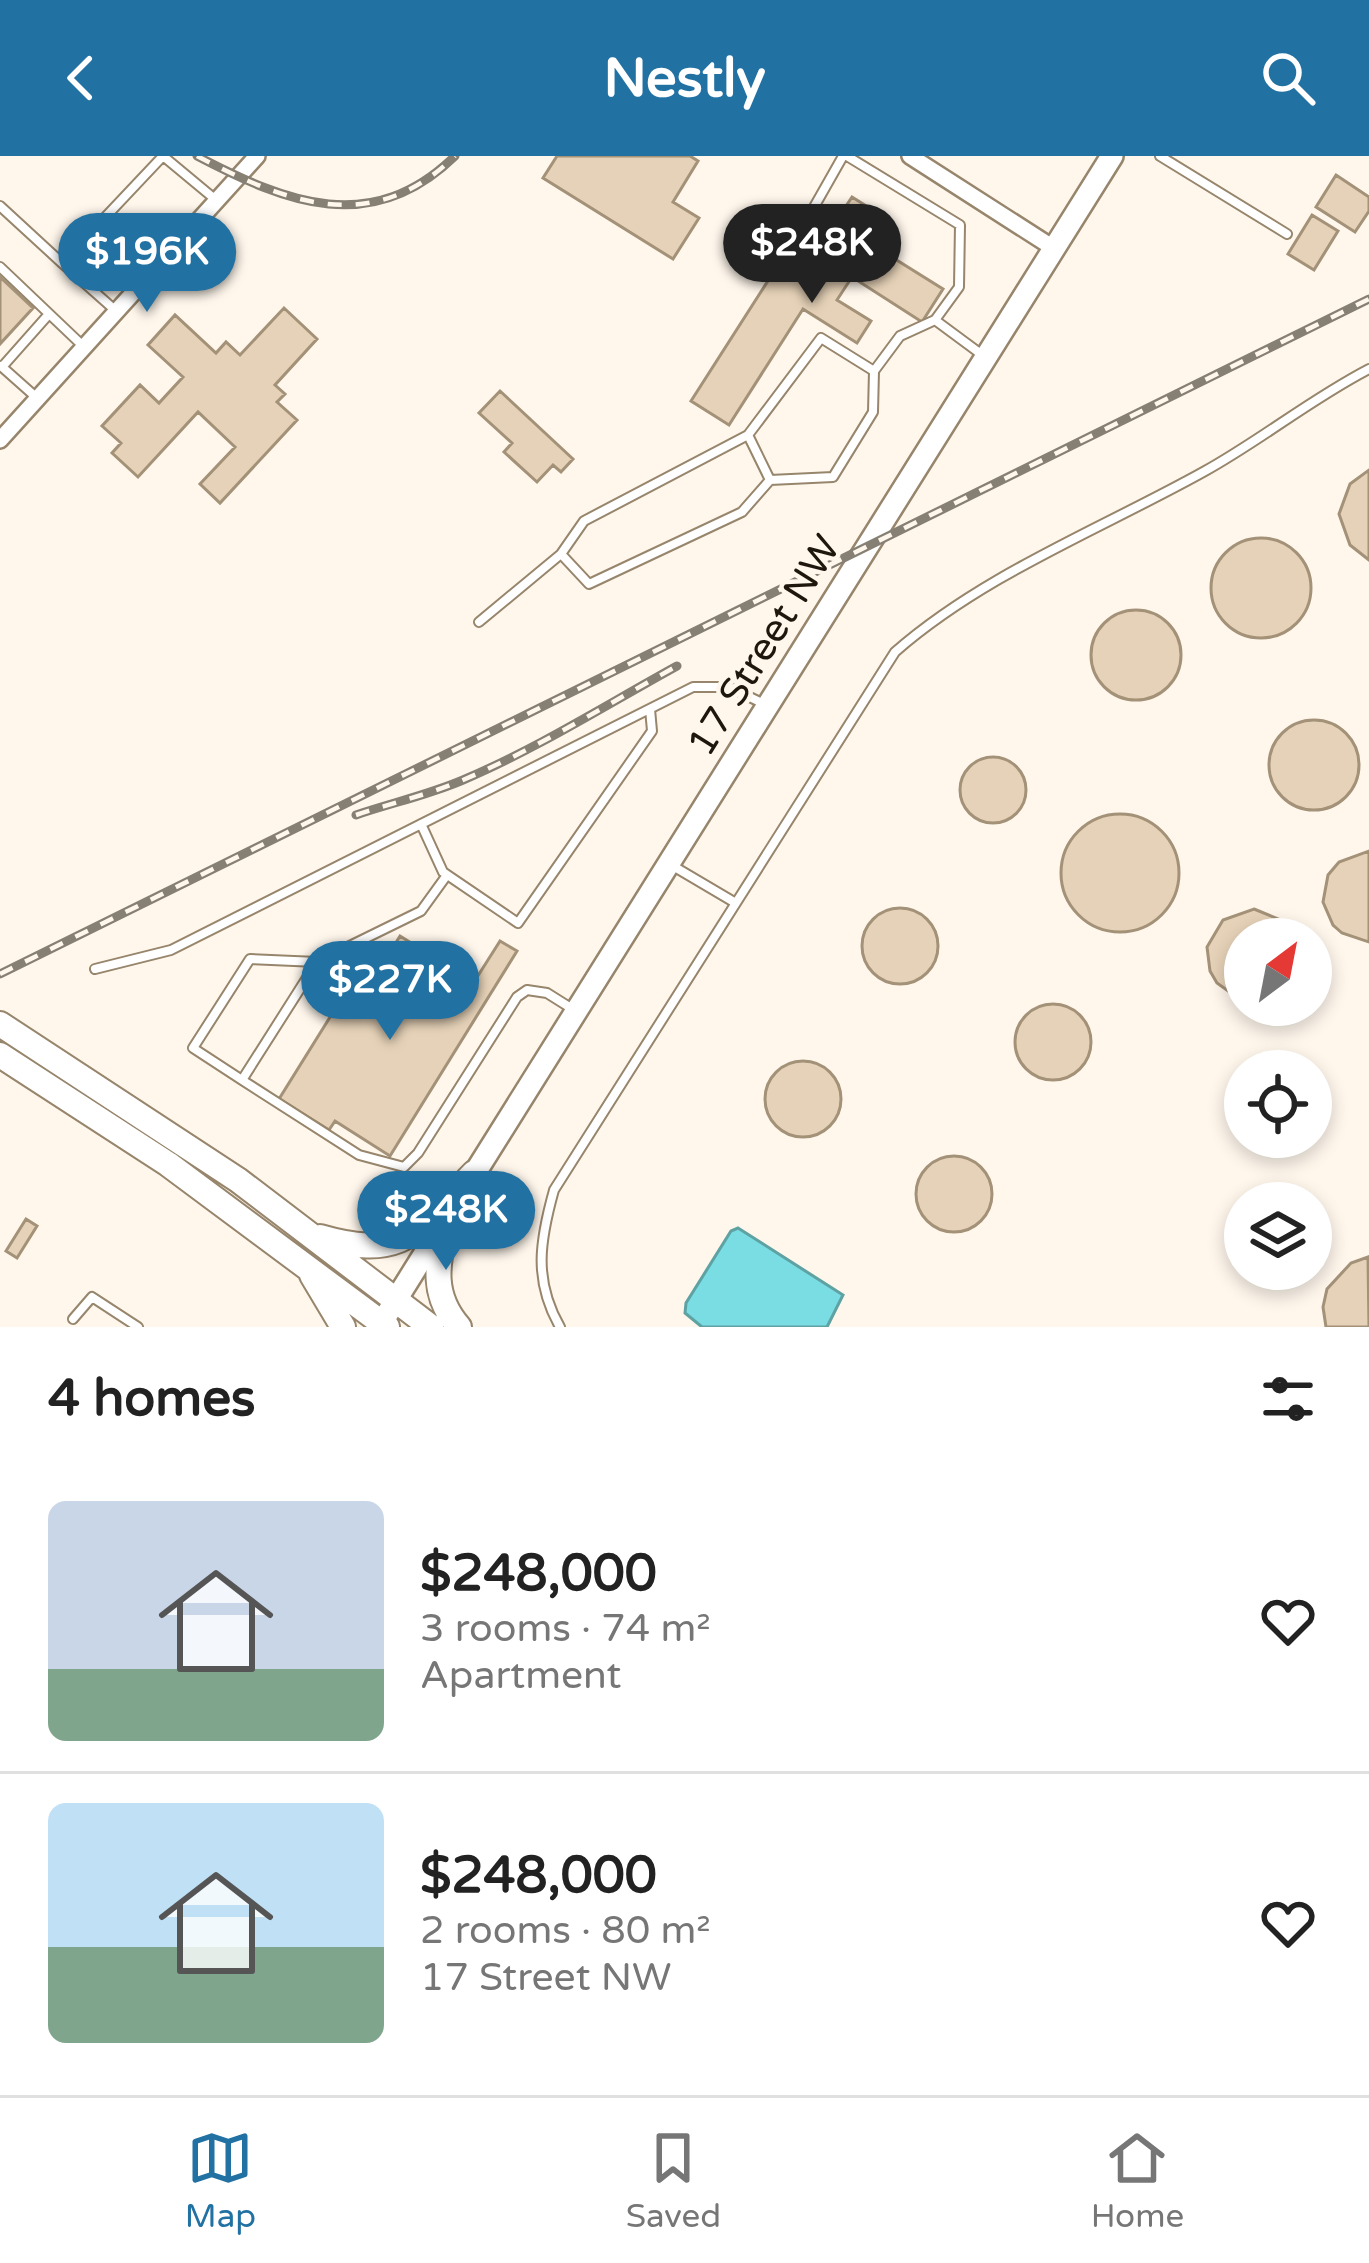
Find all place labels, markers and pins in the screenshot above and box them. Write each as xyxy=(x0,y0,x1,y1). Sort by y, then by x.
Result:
pin: $248K xyxy=(728,204,896,306)
pin: $196K xyxy=(63,213,231,315)
pin: $227K xyxy=(306,941,474,1043)
pin: $248K xyxy=(362,1171,530,1273)

